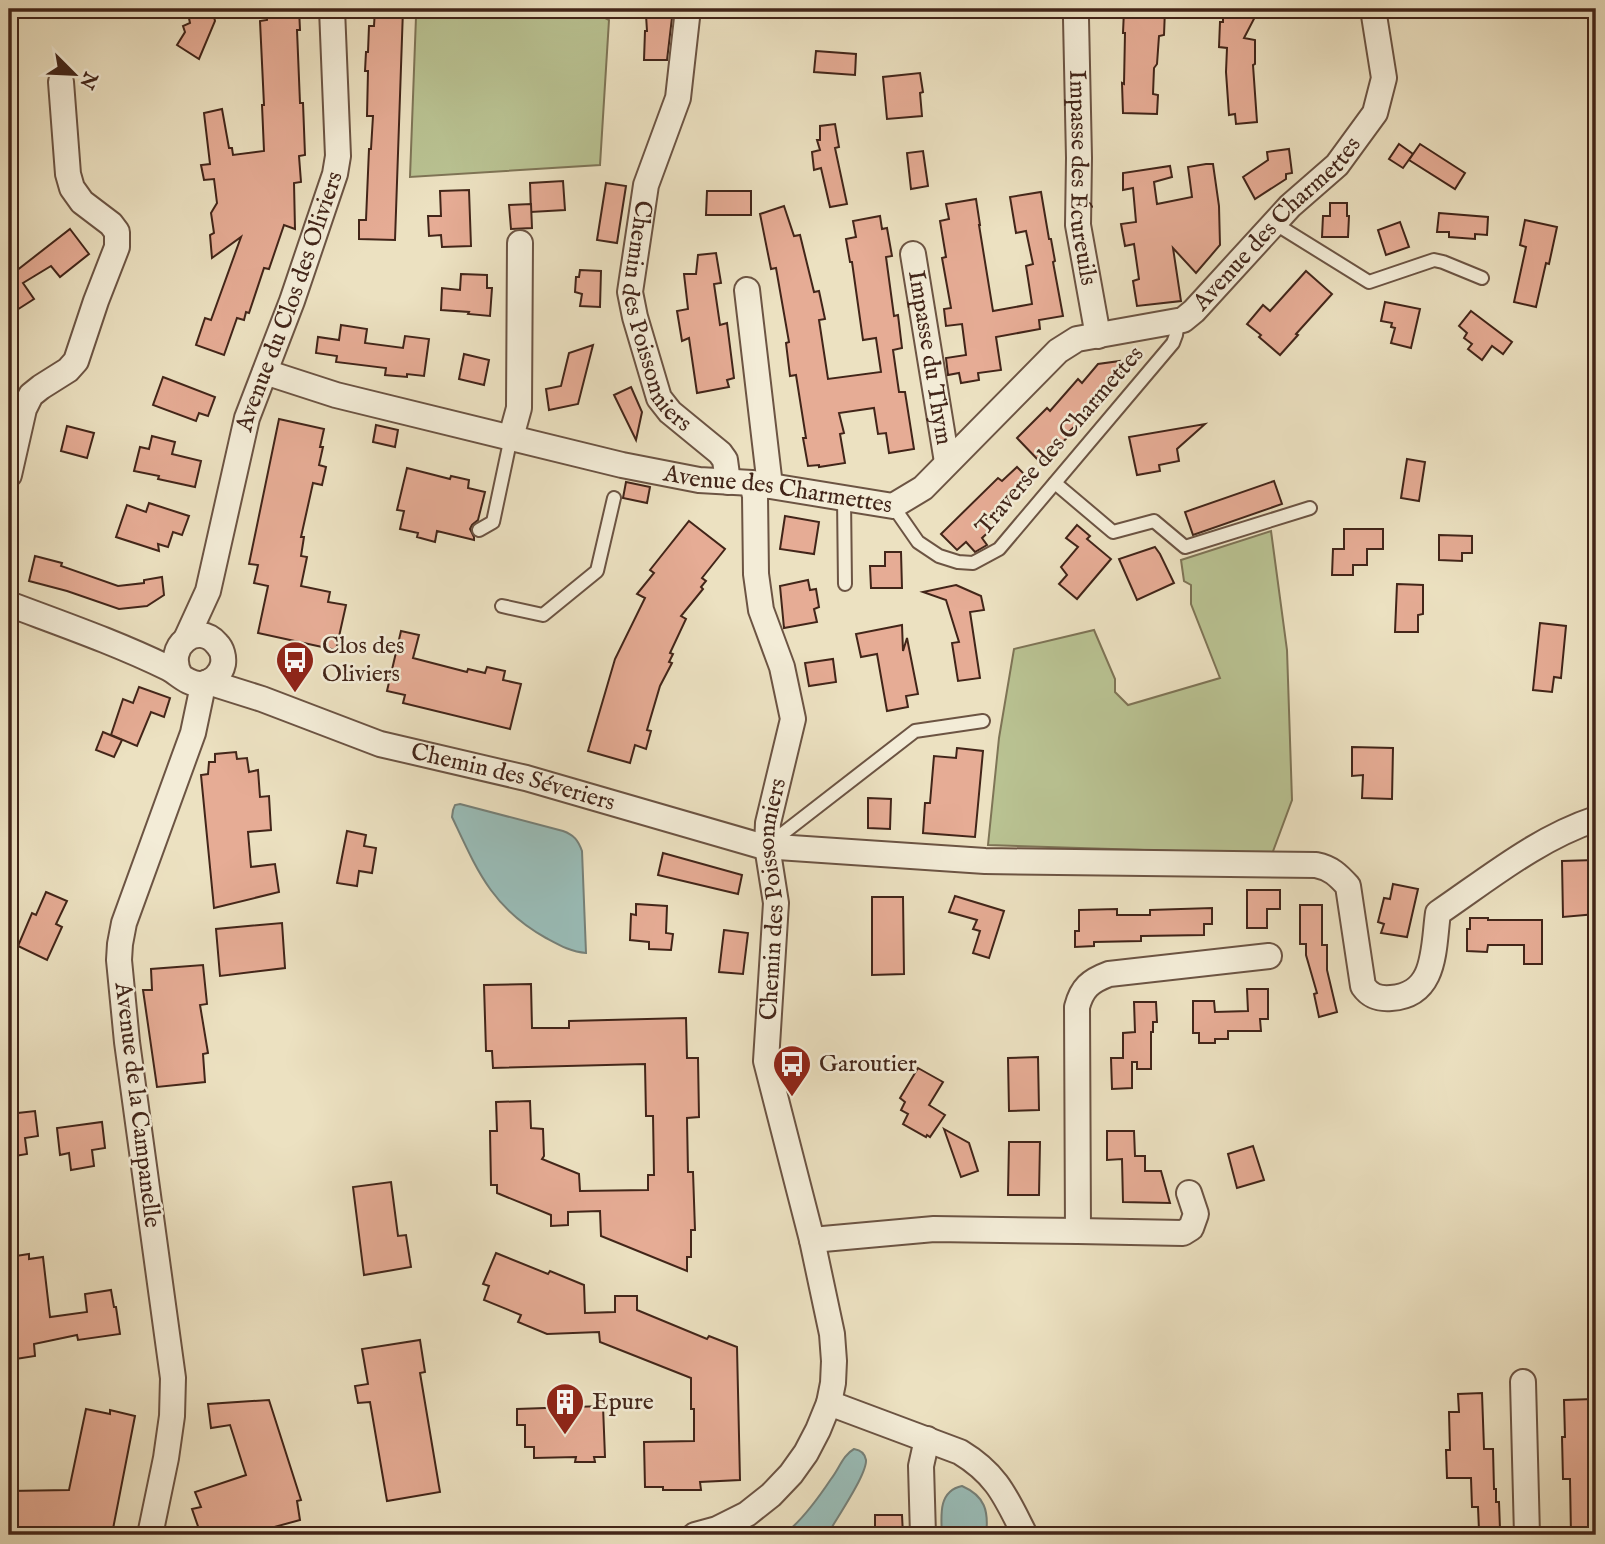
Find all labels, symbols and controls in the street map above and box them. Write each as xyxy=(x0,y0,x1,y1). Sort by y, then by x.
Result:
north arrow xyxy=(38,38,108,108)
text: N xyxy=(73,67,102,93)
street label: Impasse des Écureuils xyxy=(1062,70,1104,288)
street label: Avenue des Charmettes xyxy=(1186,130,1368,318)
street label: Avenue du Clos des Oliviers xyxy=(229,167,350,436)
street label: Chemin des Poissonniers xyxy=(614,198,698,439)
street label: Impasse du Thym xyxy=(900,268,959,447)
street label: Traverse des Charmettes xyxy=(969,340,1151,542)
street label: Avenue des Charmettes xyxy=(660,458,894,521)
place label: Clos des Oliviers xyxy=(322,631,404,690)
bus stop icon: Clos des Oliviers xyxy=(274,639,316,694)
street label: Chemin des Séveriers xyxy=(408,736,619,818)
street label: Chemin des Poissonniers xyxy=(751,775,794,1021)
street label: Avenue de la Campanelle xyxy=(106,979,167,1230)
bus stop icon: Garoutier xyxy=(771,1043,813,1098)
place label: Garoutier xyxy=(819,1049,917,1080)
building icon: Epure xyxy=(544,1381,586,1436)
place label: Epure xyxy=(592,1387,654,1418)

